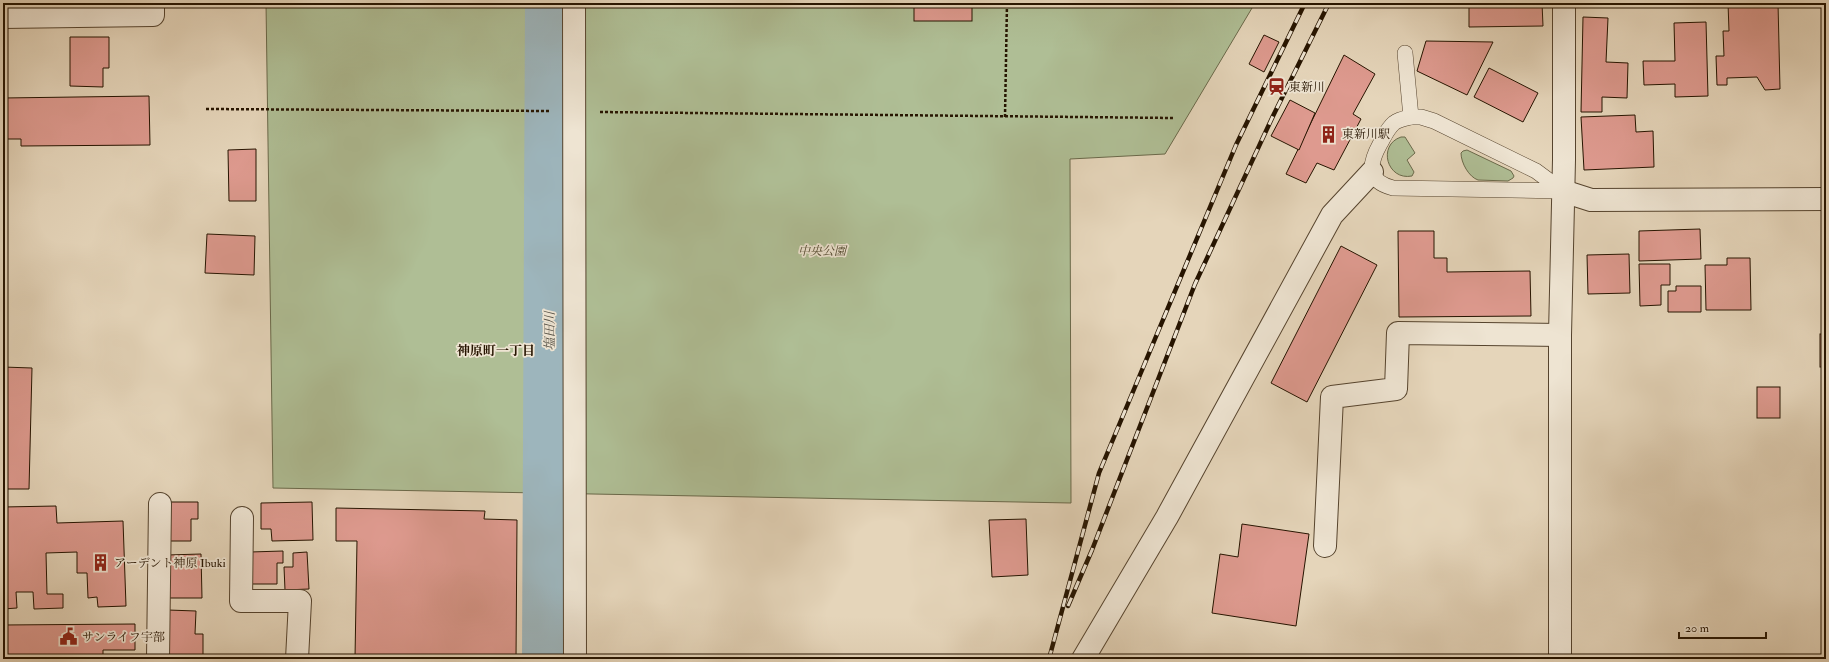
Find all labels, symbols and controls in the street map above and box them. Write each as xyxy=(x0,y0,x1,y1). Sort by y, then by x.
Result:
station icon: 東新川 xyxy=(1266,77,1286,97)
place label: 東新川 xyxy=(1289,80,1325,95)
building icon: 東新川駅 xyxy=(1319,124,1339,144)
place label: 東新川駅 xyxy=(1342,127,1390,142)
park label: 中央公園 xyxy=(798,244,848,259)
water label: 塩田川 xyxy=(542,310,558,351)
district label: 神原町一丁目 xyxy=(457,343,535,359)
building icon: アーデント神原 Ibuki xyxy=(91,553,111,573)
place label: アーデント神原 Ibuki xyxy=(114,556,226,571)
scale bar xyxy=(1679,614,1766,640)
text: 20 m xyxy=(1685,621,1710,636)
public building icon: サンライフ宇部 xyxy=(59,627,79,647)
place label: サンライフ宇部 xyxy=(82,630,165,645)

